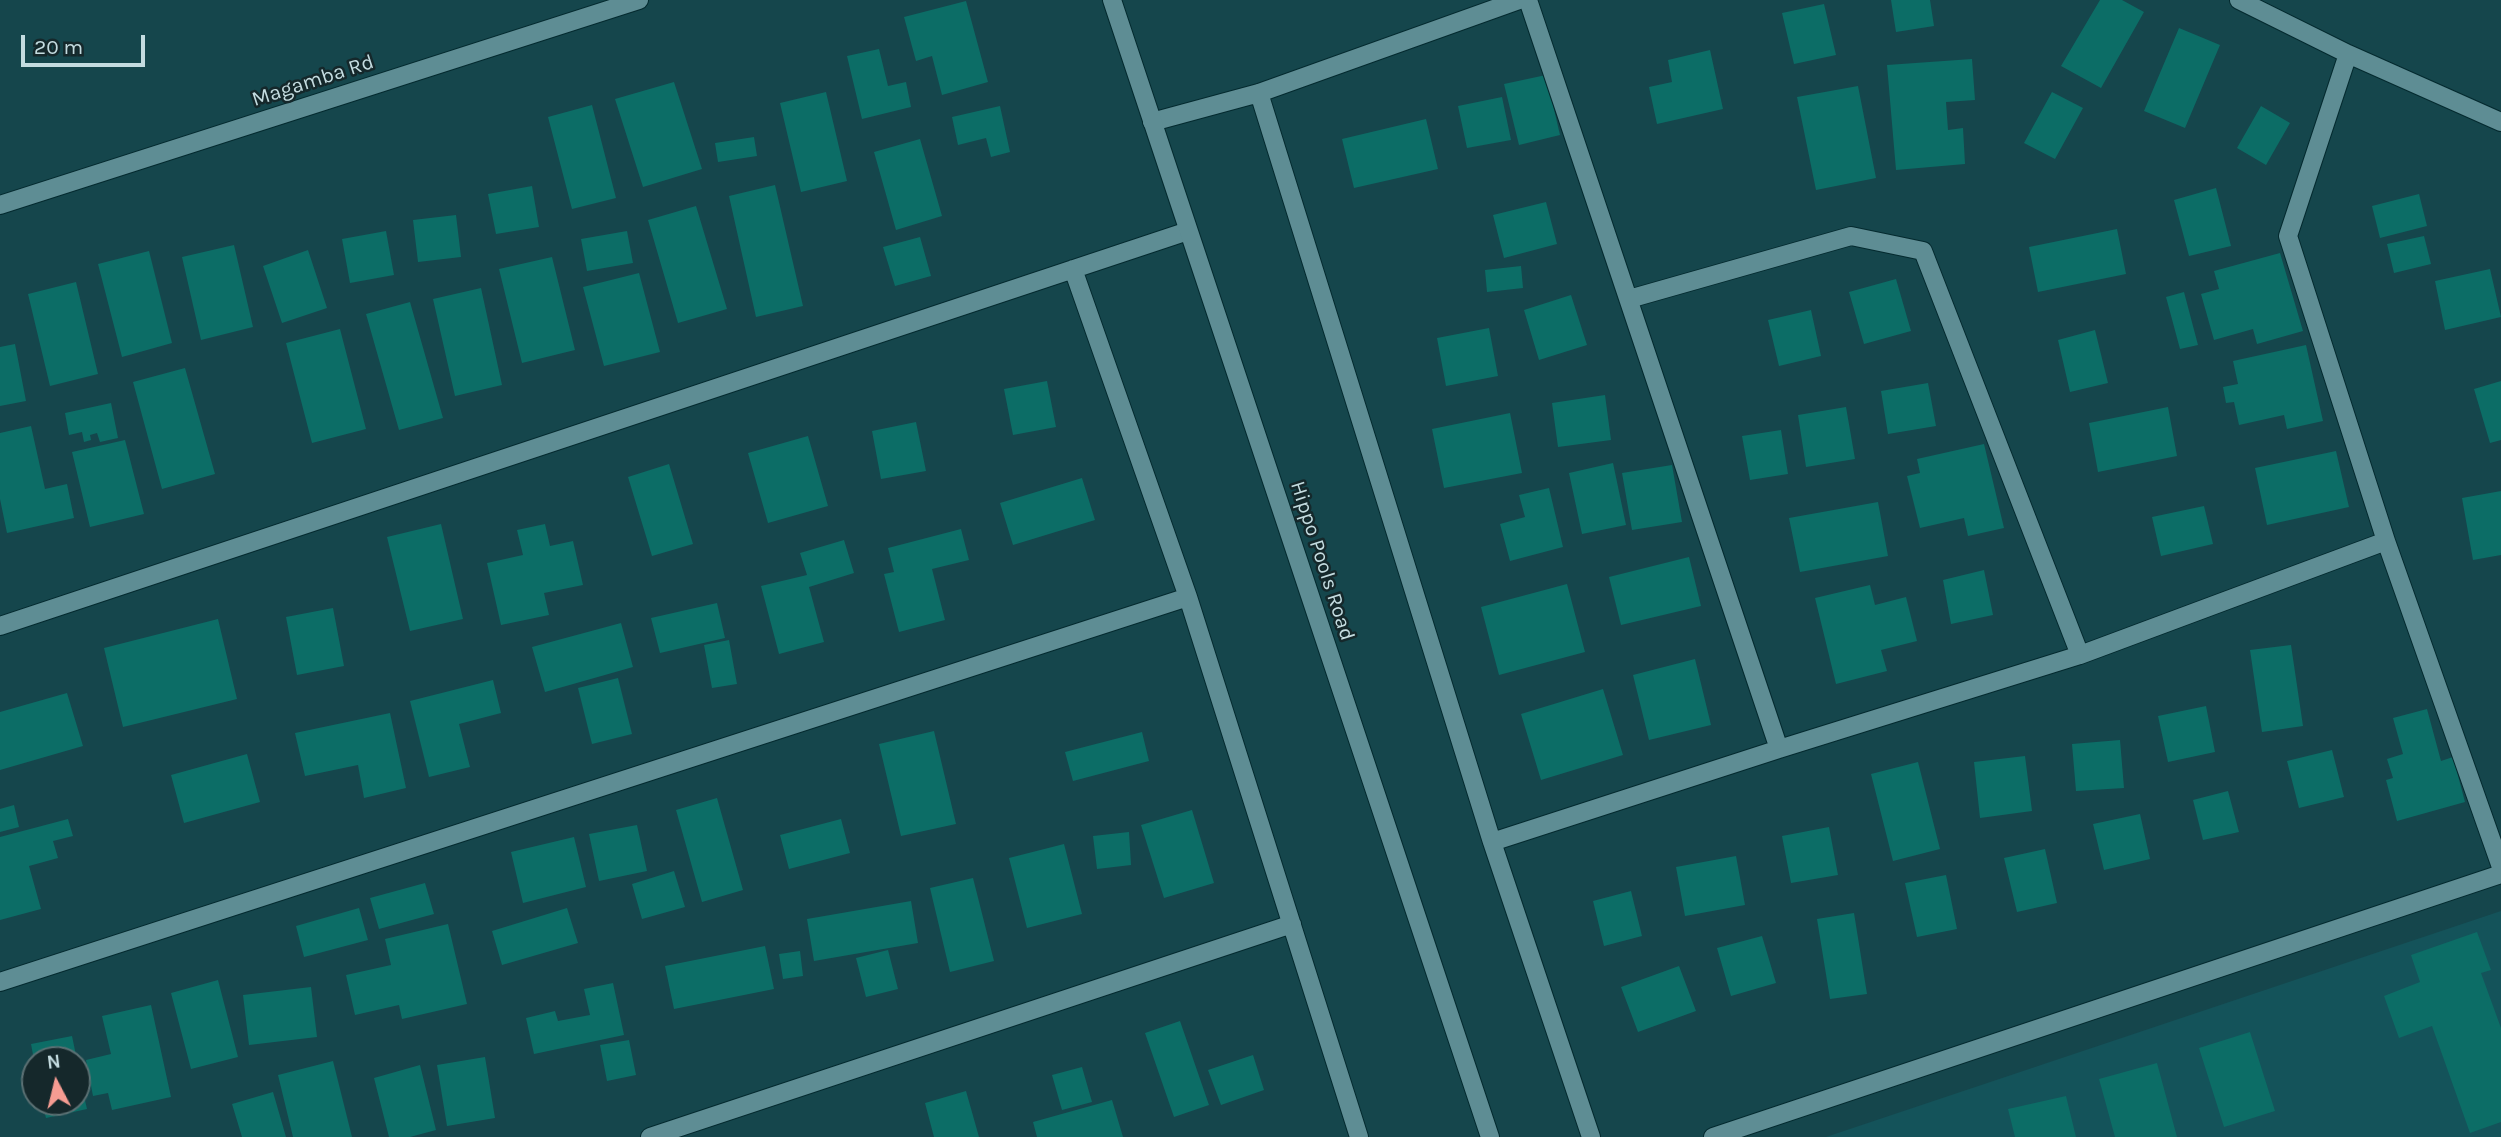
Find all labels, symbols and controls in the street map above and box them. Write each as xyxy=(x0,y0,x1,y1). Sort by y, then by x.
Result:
scale bar xyxy=(24,21,149,65)
text: 20 m xyxy=(34,35,83,59)
street label: Magamba Rd xyxy=(249,49,377,113)
street label: Hippo Pools Road xyxy=(1284,478,1360,644)
north arrow xyxy=(21,1046,91,1116)
text: N xyxy=(46,1050,62,1074)

